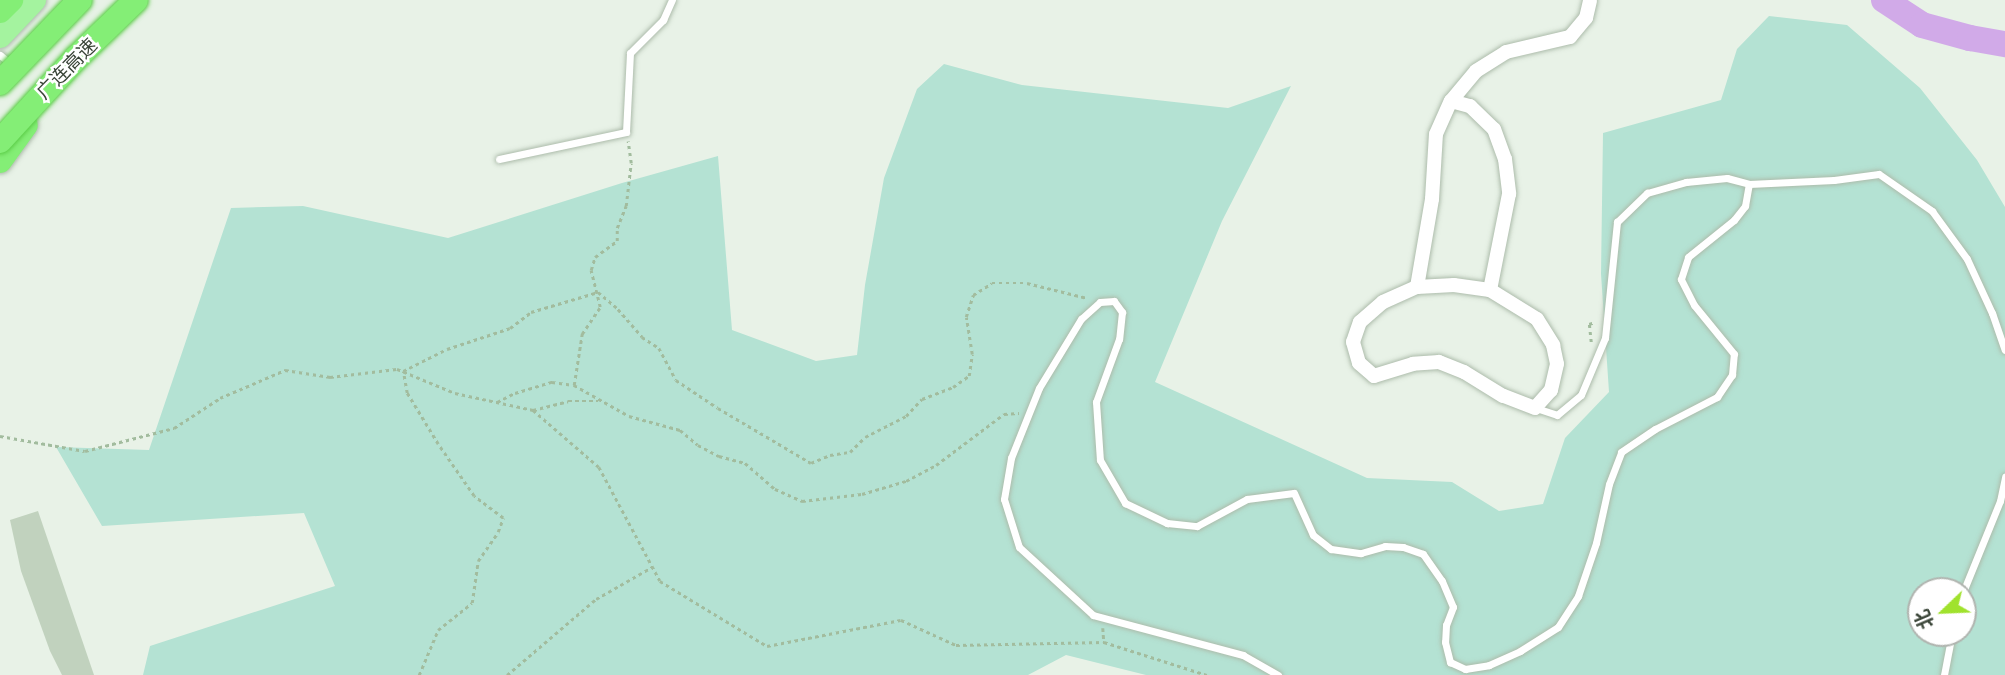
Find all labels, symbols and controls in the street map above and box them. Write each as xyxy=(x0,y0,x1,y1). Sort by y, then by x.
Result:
street label: 广连高速 xyxy=(32,34,102,104)
north arrow xyxy=(1907,577,1977,647)
text: 北 xyxy=(1910,606,1938,633)

